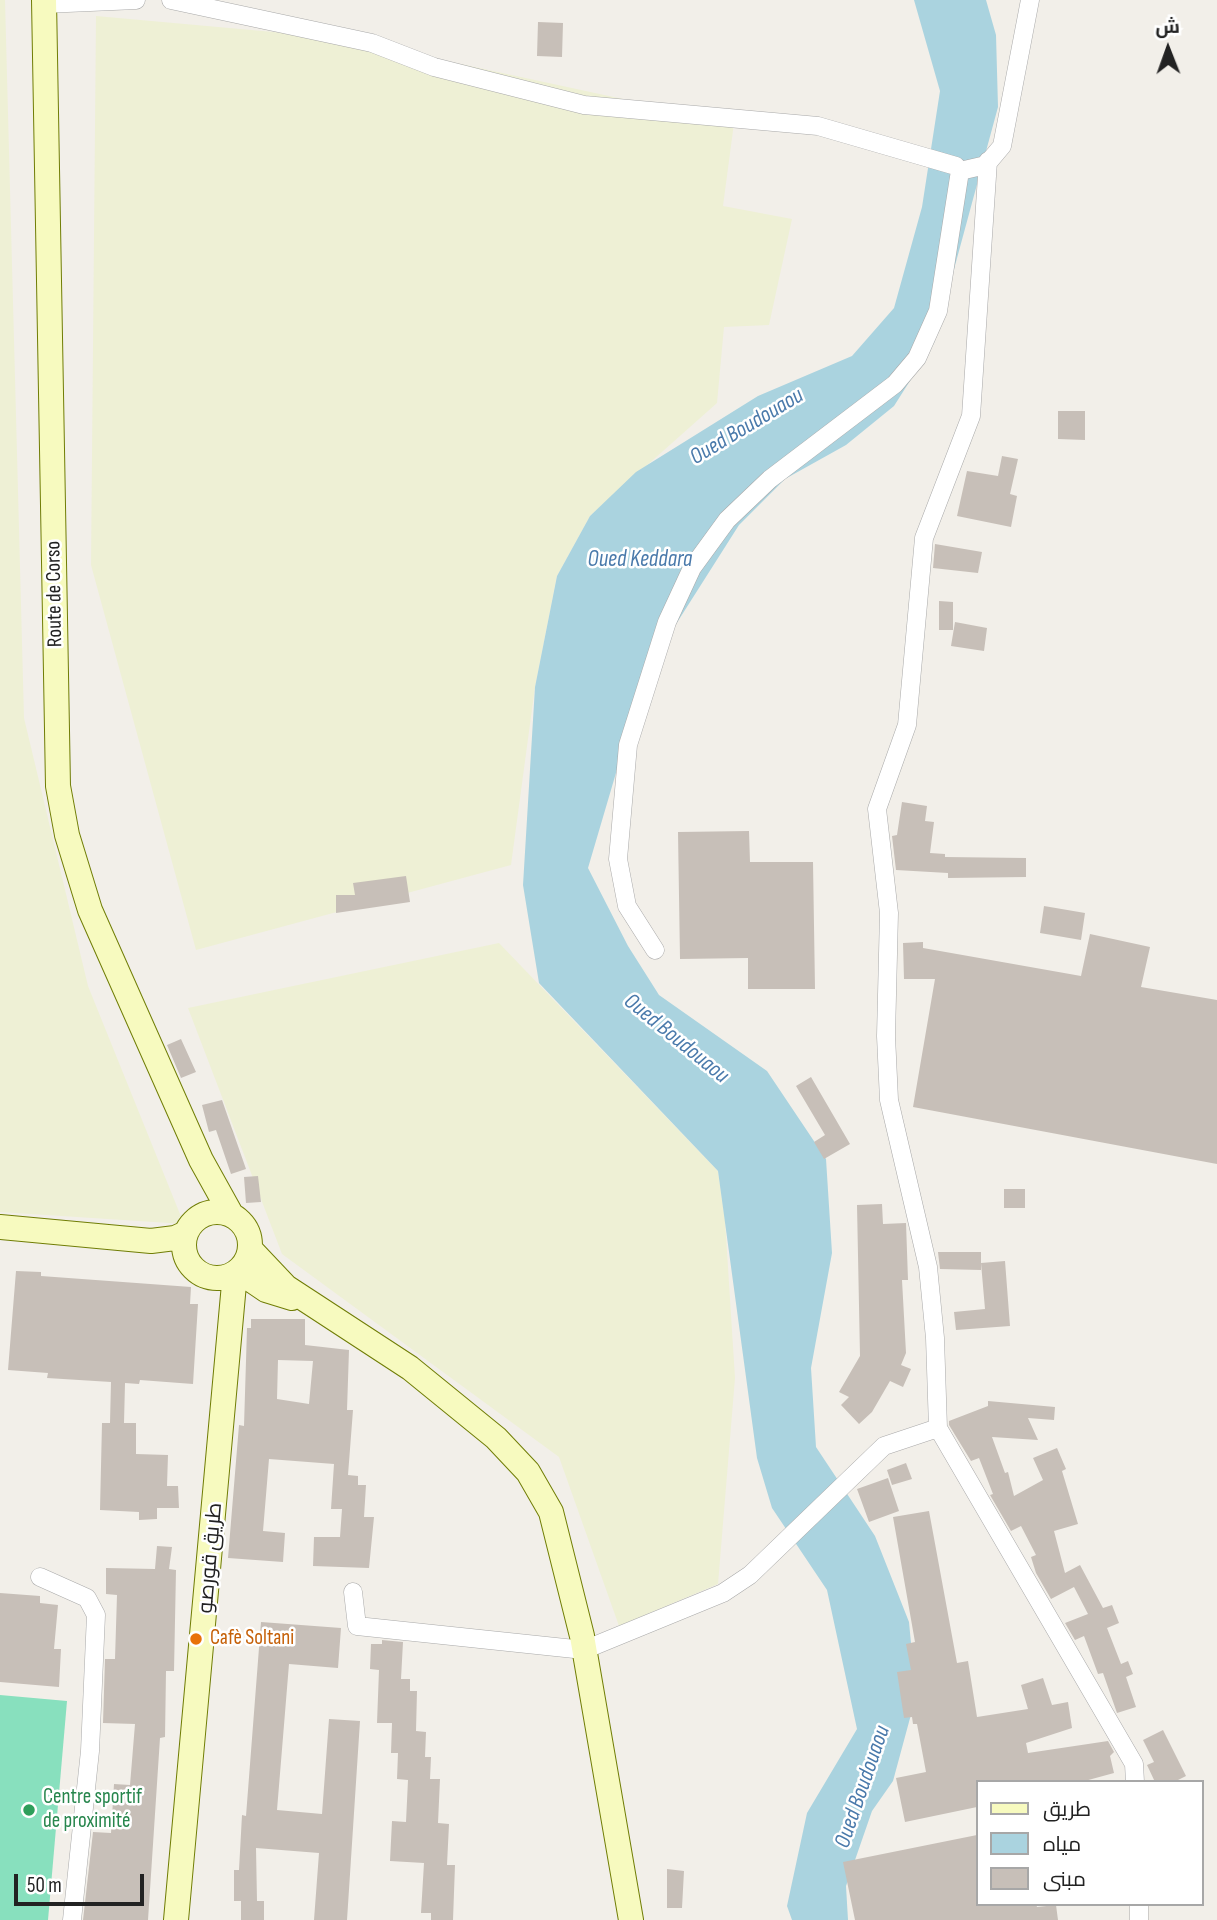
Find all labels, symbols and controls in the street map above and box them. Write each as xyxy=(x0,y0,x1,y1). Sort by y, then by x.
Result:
north arrow xyxy=(1133,14,1203,84)
text: ش xyxy=(1155,16,1180,39)
water label: Oued Boudouaou xyxy=(685,382,809,472)
street label: Route de Corso xyxy=(41,541,69,647)
water label: Oued Keddara xyxy=(588,546,692,574)
water label: Oued Boudouaou xyxy=(618,988,734,1090)
street label: طريق قورصو xyxy=(194,1502,228,1614)
place label: Cafè Soltani xyxy=(210,1626,294,1652)
marker: Cafè Soltani xyxy=(188,1631,204,1647)
water label: Oued Boudouaou xyxy=(829,1722,897,1852)
legend xyxy=(976,1780,1203,1906)
place label: Centre sportif de proximité xyxy=(43,1785,142,1835)
text: طريق xyxy=(1043,1797,1091,1822)
marker: Centre sportif de proximité xyxy=(21,1802,37,1818)
text: مياه xyxy=(1043,1832,1081,1857)
scale bar xyxy=(18,1860,147,1904)
text: مبنى xyxy=(1043,1867,1086,1892)
text: 50 m xyxy=(27,1873,62,1898)

